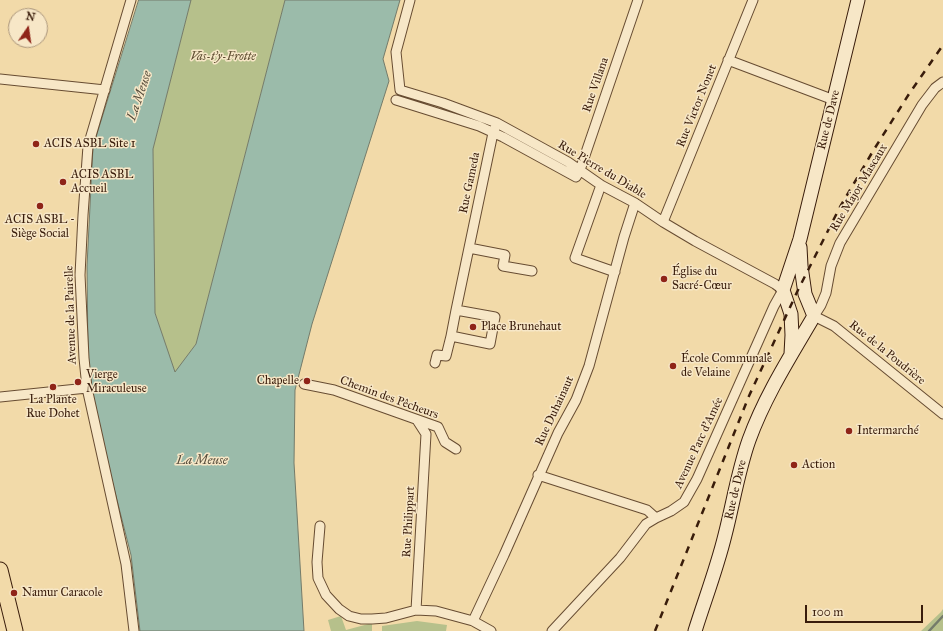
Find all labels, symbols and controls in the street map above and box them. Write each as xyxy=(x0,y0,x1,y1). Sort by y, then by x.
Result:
north arrow xyxy=(8,8,48,48)
text: N xyxy=(25,9,37,24)
park label: Vas-t'y-Frotte xyxy=(190,50,256,64)
street label: Rue Villana xyxy=(580,56,612,114)
street label: Rue Victor Nonet xyxy=(674,62,720,150)
water label: La Meuse xyxy=(124,69,156,123)
street label: Rue de Dave xyxy=(815,89,843,151)
place label: ACIS ASBL Site 1 xyxy=(44,137,136,151)
street label: Rue Pierre du Diable xyxy=(555,138,649,202)
marker: ACIS ASBL Site 1 xyxy=(31,139,41,149)
street label: Rue Major Mascaux xyxy=(827,142,891,234)
street label: Rue Gameda xyxy=(456,151,484,215)
place label: ACIS ASBL Accueil xyxy=(71,168,133,196)
marker: ACIS ASBL Accueil xyxy=(58,177,68,187)
marker: ACIS ASBL - Siège Social xyxy=(35,201,45,211)
place label: ACIS ASBL - Siège Social xyxy=(5,213,75,241)
street label: Avenue de la Pairelle xyxy=(62,265,80,365)
place label: Église du Sacré-Cœur xyxy=(672,265,732,293)
marker: Église du Sacré-Cœur xyxy=(659,274,669,284)
street label: Rue de la Poudrière xyxy=(846,318,928,388)
place label: Place Brunehaut xyxy=(481,320,562,334)
marker: Place Brunehaut xyxy=(468,322,478,332)
place label: École Communale de Velaine xyxy=(681,352,772,380)
marker: École Communale de Velaine xyxy=(668,361,678,371)
place label: Vierge Miraculeuse xyxy=(86,368,147,396)
street label: Chemin des Pêcheurs xyxy=(338,373,440,423)
place label: Chapelle xyxy=(257,374,299,388)
street label: Rue Duhainaut xyxy=(533,374,577,448)
marker: Chapelle xyxy=(302,376,312,386)
marker: Vierge Miraculeuse xyxy=(73,377,83,387)
marker: La Plante Rue Dohet xyxy=(48,382,58,392)
place label: La Plante Rue Dohet xyxy=(26,393,80,421)
street label: Avenue Parc d'Amée xyxy=(672,395,726,491)
place label: Intermarché xyxy=(857,424,919,438)
marker: Intermarché xyxy=(844,426,854,436)
water label: La Meuse xyxy=(176,453,228,469)
place label: Action xyxy=(802,458,835,472)
street label: Rue de Dave xyxy=(722,459,750,521)
marker: Action xyxy=(789,460,799,470)
street label: Rue Philippart xyxy=(400,486,418,558)
place label: Namur Caracole xyxy=(22,586,103,600)
marker: Namur Caracole xyxy=(9,588,19,598)
scale bar xyxy=(807,597,925,623)
text: 100 m xyxy=(812,605,843,619)

